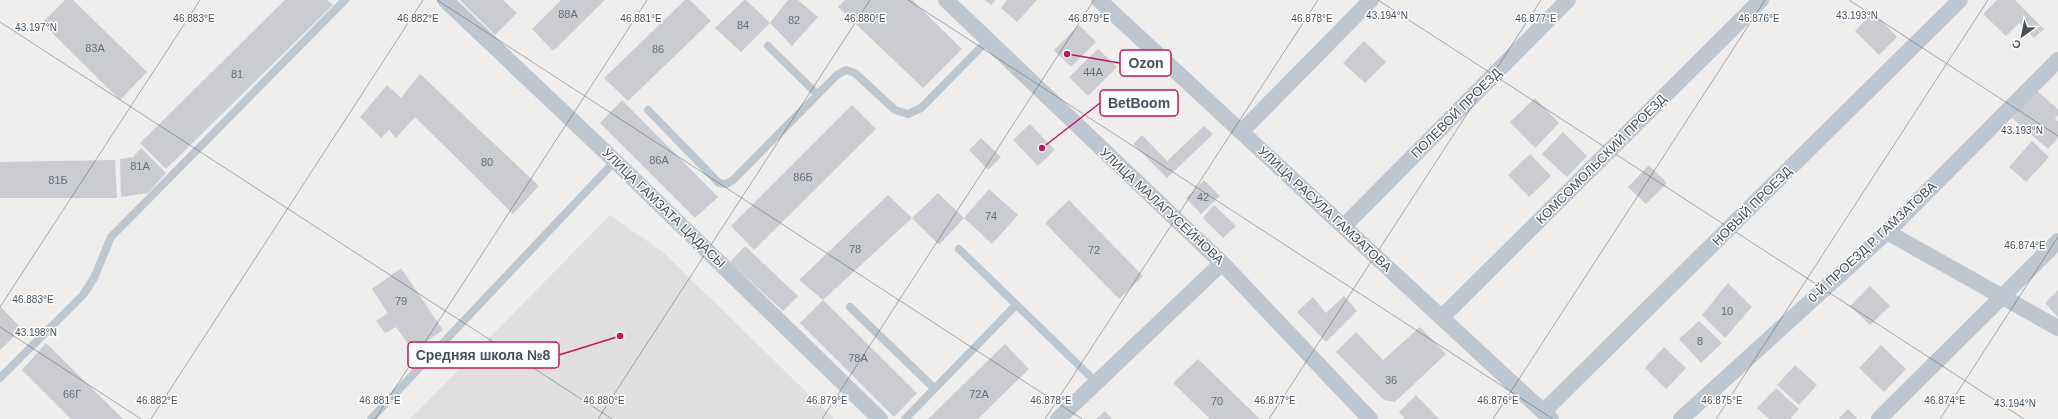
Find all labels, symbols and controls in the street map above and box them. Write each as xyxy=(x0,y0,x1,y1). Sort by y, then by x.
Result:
house number: 88А xyxy=(558,8,578,20)
text: 43.194°N xyxy=(1366,10,1408,21)
text: 43.193°N xyxy=(1836,10,1878,21)
text: 46.883°E xyxy=(173,13,215,24)
text: 46.882°E xyxy=(397,13,439,24)
text: 46.881°E xyxy=(620,13,662,24)
text: 46.880°E xyxy=(844,13,886,24)
text: 46.879°E xyxy=(1068,13,1110,24)
text: 46.878°E xyxy=(1291,13,1333,24)
text: 46.877°E xyxy=(1515,13,1557,24)
text: 46.876°E xyxy=(1738,13,1780,24)
house number: 82 xyxy=(788,14,800,26)
north arrow xyxy=(2002,16,2042,56)
house number: 84 xyxy=(737,19,749,31)
text: 43.197°N xyxy=(15,22,57,33)
text: С xyxy=(2010,37,2023,52)
house number: 83А xyxy=(85,42,105,54)
house number: 86 xyxy=(652,43,664,55)
callout: Ozon xyxy=(1120,50,1171,76)
text: Ozon xyxy=(1129,55,1164,71)
street label: ПОЛЕВОЙ ПРОЕЗД xyxy=(1408,65,1504,161)
house number: 44А xyxy=(1083,66,1103,78)
house number: 81 xyxy=(231,68,243,80)
callout: BetBoom xyxy=(1100,90,1178,116)
street label: КОМСОМОЛЬСКИЙ ПРОЕЗД xyxy=(1533,91,1669,227)
text: BetBoom xyxy=(1108,95,1170,111)
text: 43.193°N xyxy=(2001,125,2043,136)
street label: УЛИЦА РАСУЛА ГАМЗАТОВА xyxy=(1255,143,1395,275)
street label: УЛИЦА ГАМЗАТА ЦАДАСЫ xyxy=(599,145,729,271)
street label: УЛИЦА МАЛАГУСЕЙНОВА xyxy=(1097,145,1227,268)
house number: 86А xyxy=(649,154,669,166)
house number: 80 xyxy=(481,156,493,168)
house number: 81А xyxy=(130,160,150,172)
street label: НОВЫЙ ПРОЕЗД xyxy=(1709,163,1795,249)
house number: 86Б xyxy=(793,171,813,183)
house number: 81Б xyxy=(48,174,68,186)
street label: 0-Й ПРОЕЗД Р. ГАМЗАТОВА xyxy=(1805,178,1940,305)
house number: 42 xyxy=(1197,191,1209,203)
house number: 74 xyxy=(985,210,997,222)
text: 46.874°E xyxy=(2004,240,2046,251)
house number: 78 xyxy=(849,243,861,255)
house number: 72 xyxy=(1088,244,1100,256)
text: 46.883°E xyxy=(12,294,54,305)
house number: 79 xyxy=(395,295,407,307)
house number: 10 xyxy=(1721,305,1733,317)
text: 43.198°N xyxy=(15,327,57,338)
house number: 8 xyxy=(1697,335,1703,347)
callout: Средняя школа №8 xyxy=(408,342,559,368)
text: Средняя школа №8 xyxy=(416,347,551,363)
house number: 78А xyxy=(848,352,868,364)
house number: 36 xyxy=(1385,374,1397,386)
house number: 66Г xyxy=(63,388,81,400)
house number: 72А xyxy=(969,388,989,400)
text: 46.882°E xyxy=(136,395,178,406)
text: 46.881°E xyxy=(359,395,401,406)
text: 46.880°E xyxy=(583,395,625,406)
text: 46.879°E xyxy=(806,395,848,406)
text: 46.878°E xyxy=(1030,395,1072,406)
house number: 70 xyxy=(1211,395,1223,407)
text: 46.877°E xyxy=(1254,395,1296,406)
text: 46.876°E xyxy=(1477,395,1519,406)
text: 46.875°E xyxy=(1701,395,1743,406)
text: 46.874°E xyxy=(1924,395,1966,406)
text: 43.194°N xyxy=(1994,398,2036,409)

